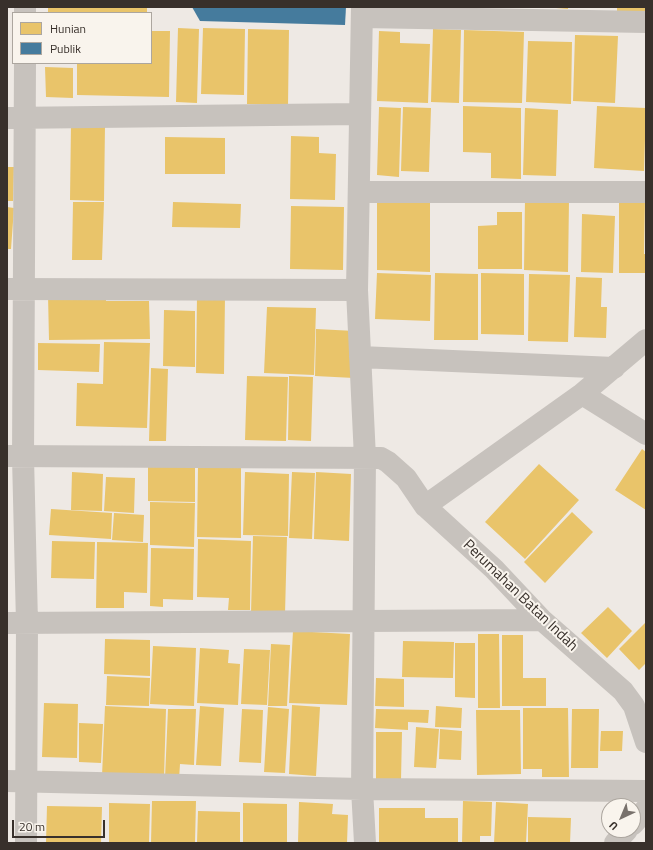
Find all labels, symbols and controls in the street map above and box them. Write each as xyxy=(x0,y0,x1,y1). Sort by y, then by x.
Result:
legend xyxy=(12,12,152,64)
text: Hunian xyxy=(50,19,86,38)
text: Publik xyxy=(50,39,81,58)
street label: Perumahan Batan Indah xyxy=(459,536,581,656)
north arrow xyxy=(601,798,641,838)
scale bar xyxy=(14,812,107,838)
text: 20 m xyxy=(19,817,45,836)
text: U xyxy=(605,818,622,834)

